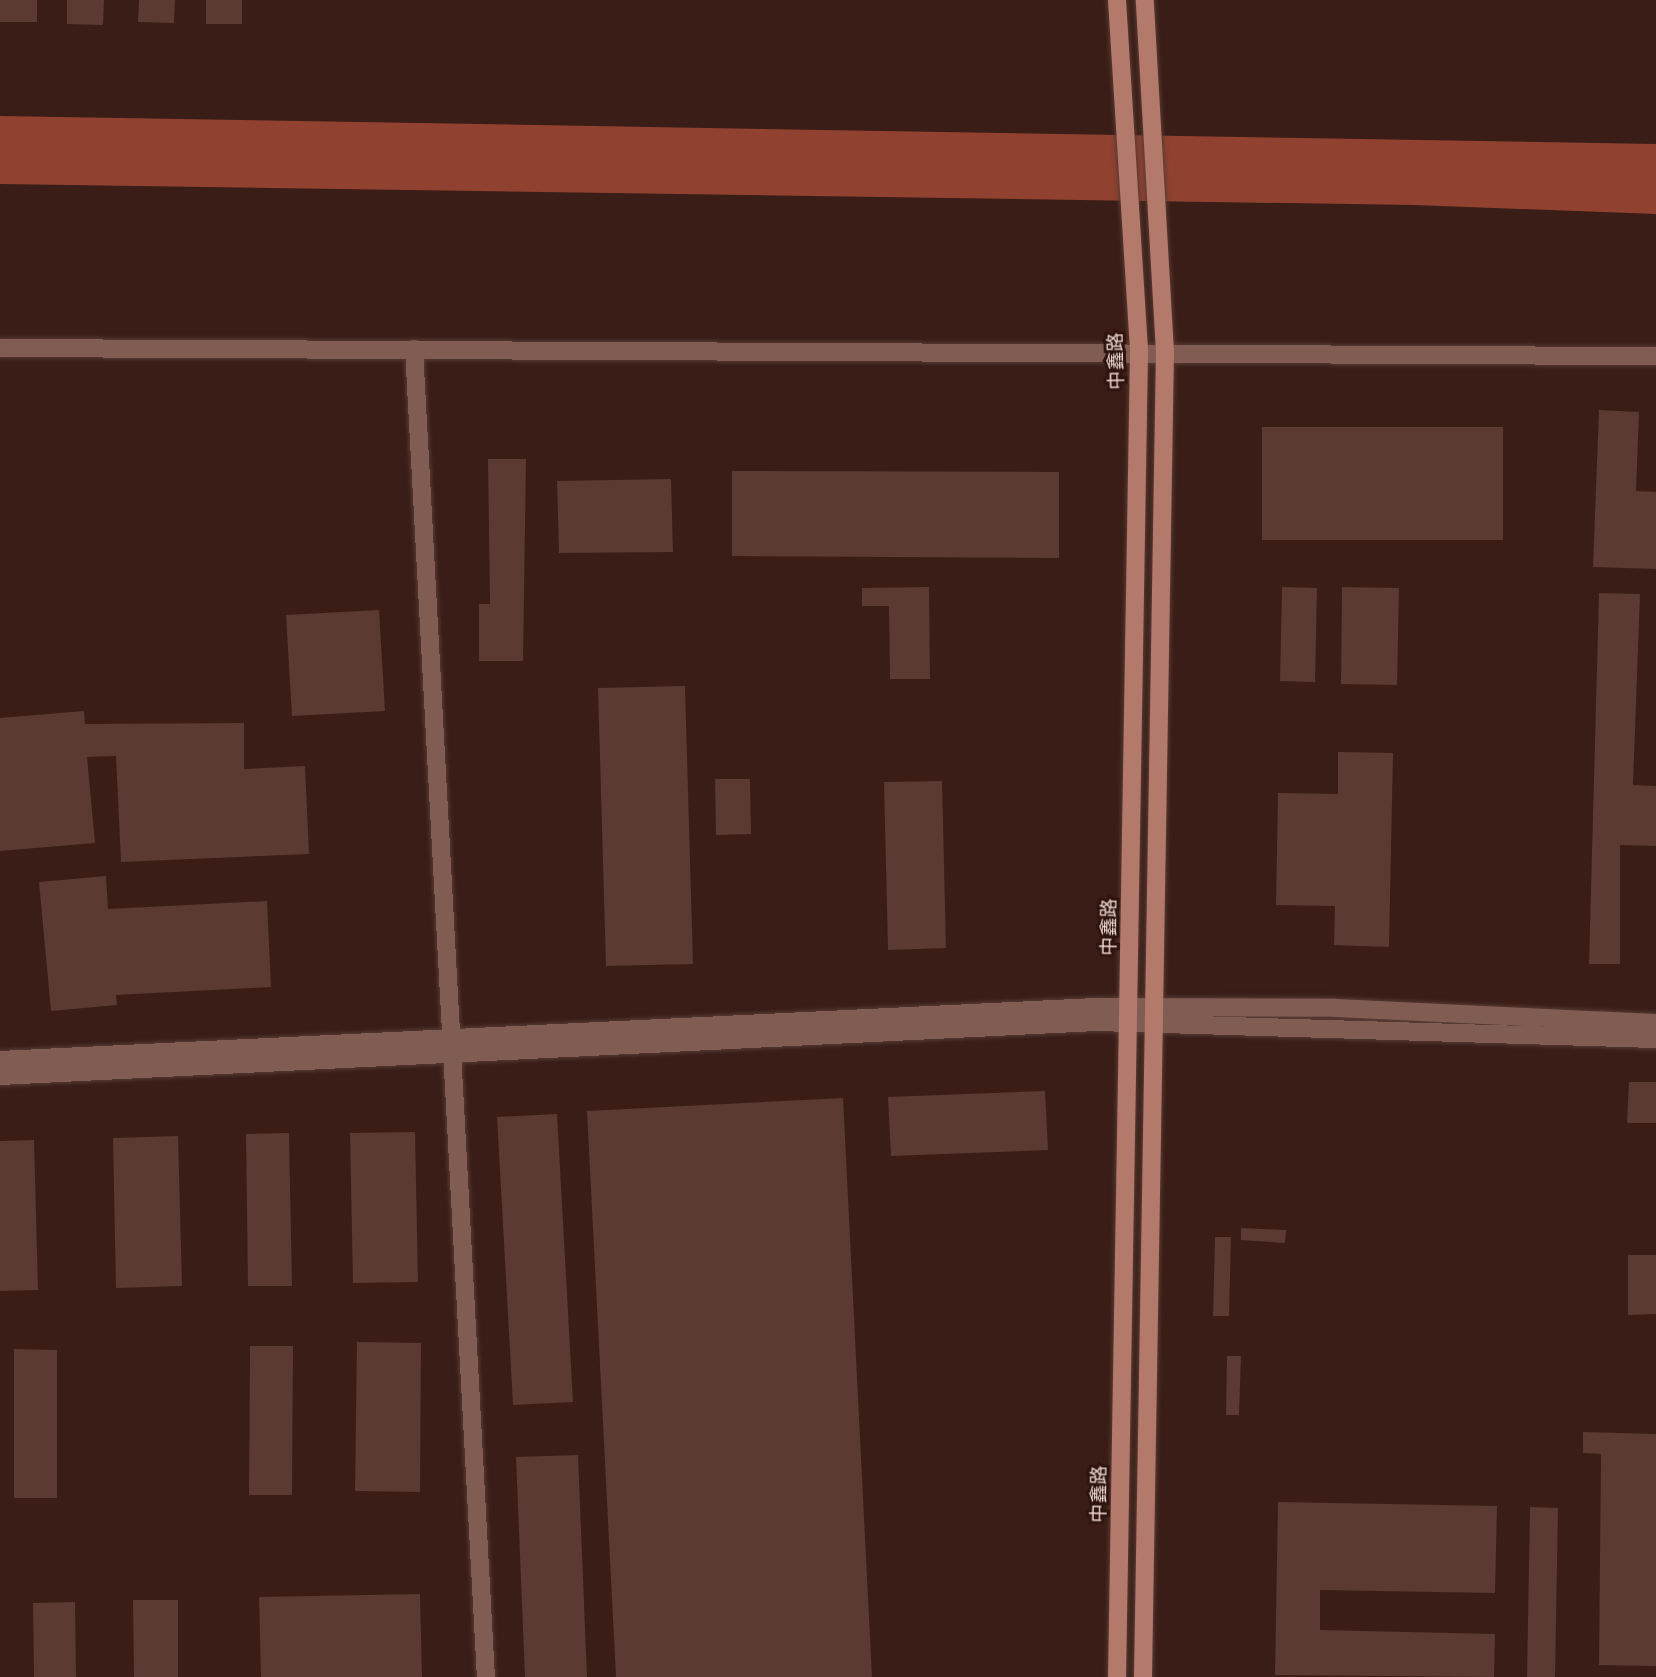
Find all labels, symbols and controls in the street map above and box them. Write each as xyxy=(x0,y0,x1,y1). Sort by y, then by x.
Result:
street label: 中鑫路 xyxy=(1104,332,1128,390)
street label: 中鑫路 xyxy=(1097,898,1121,956)
street label: 中鑫路 xyxy=(1087,1465,1111,1523)

